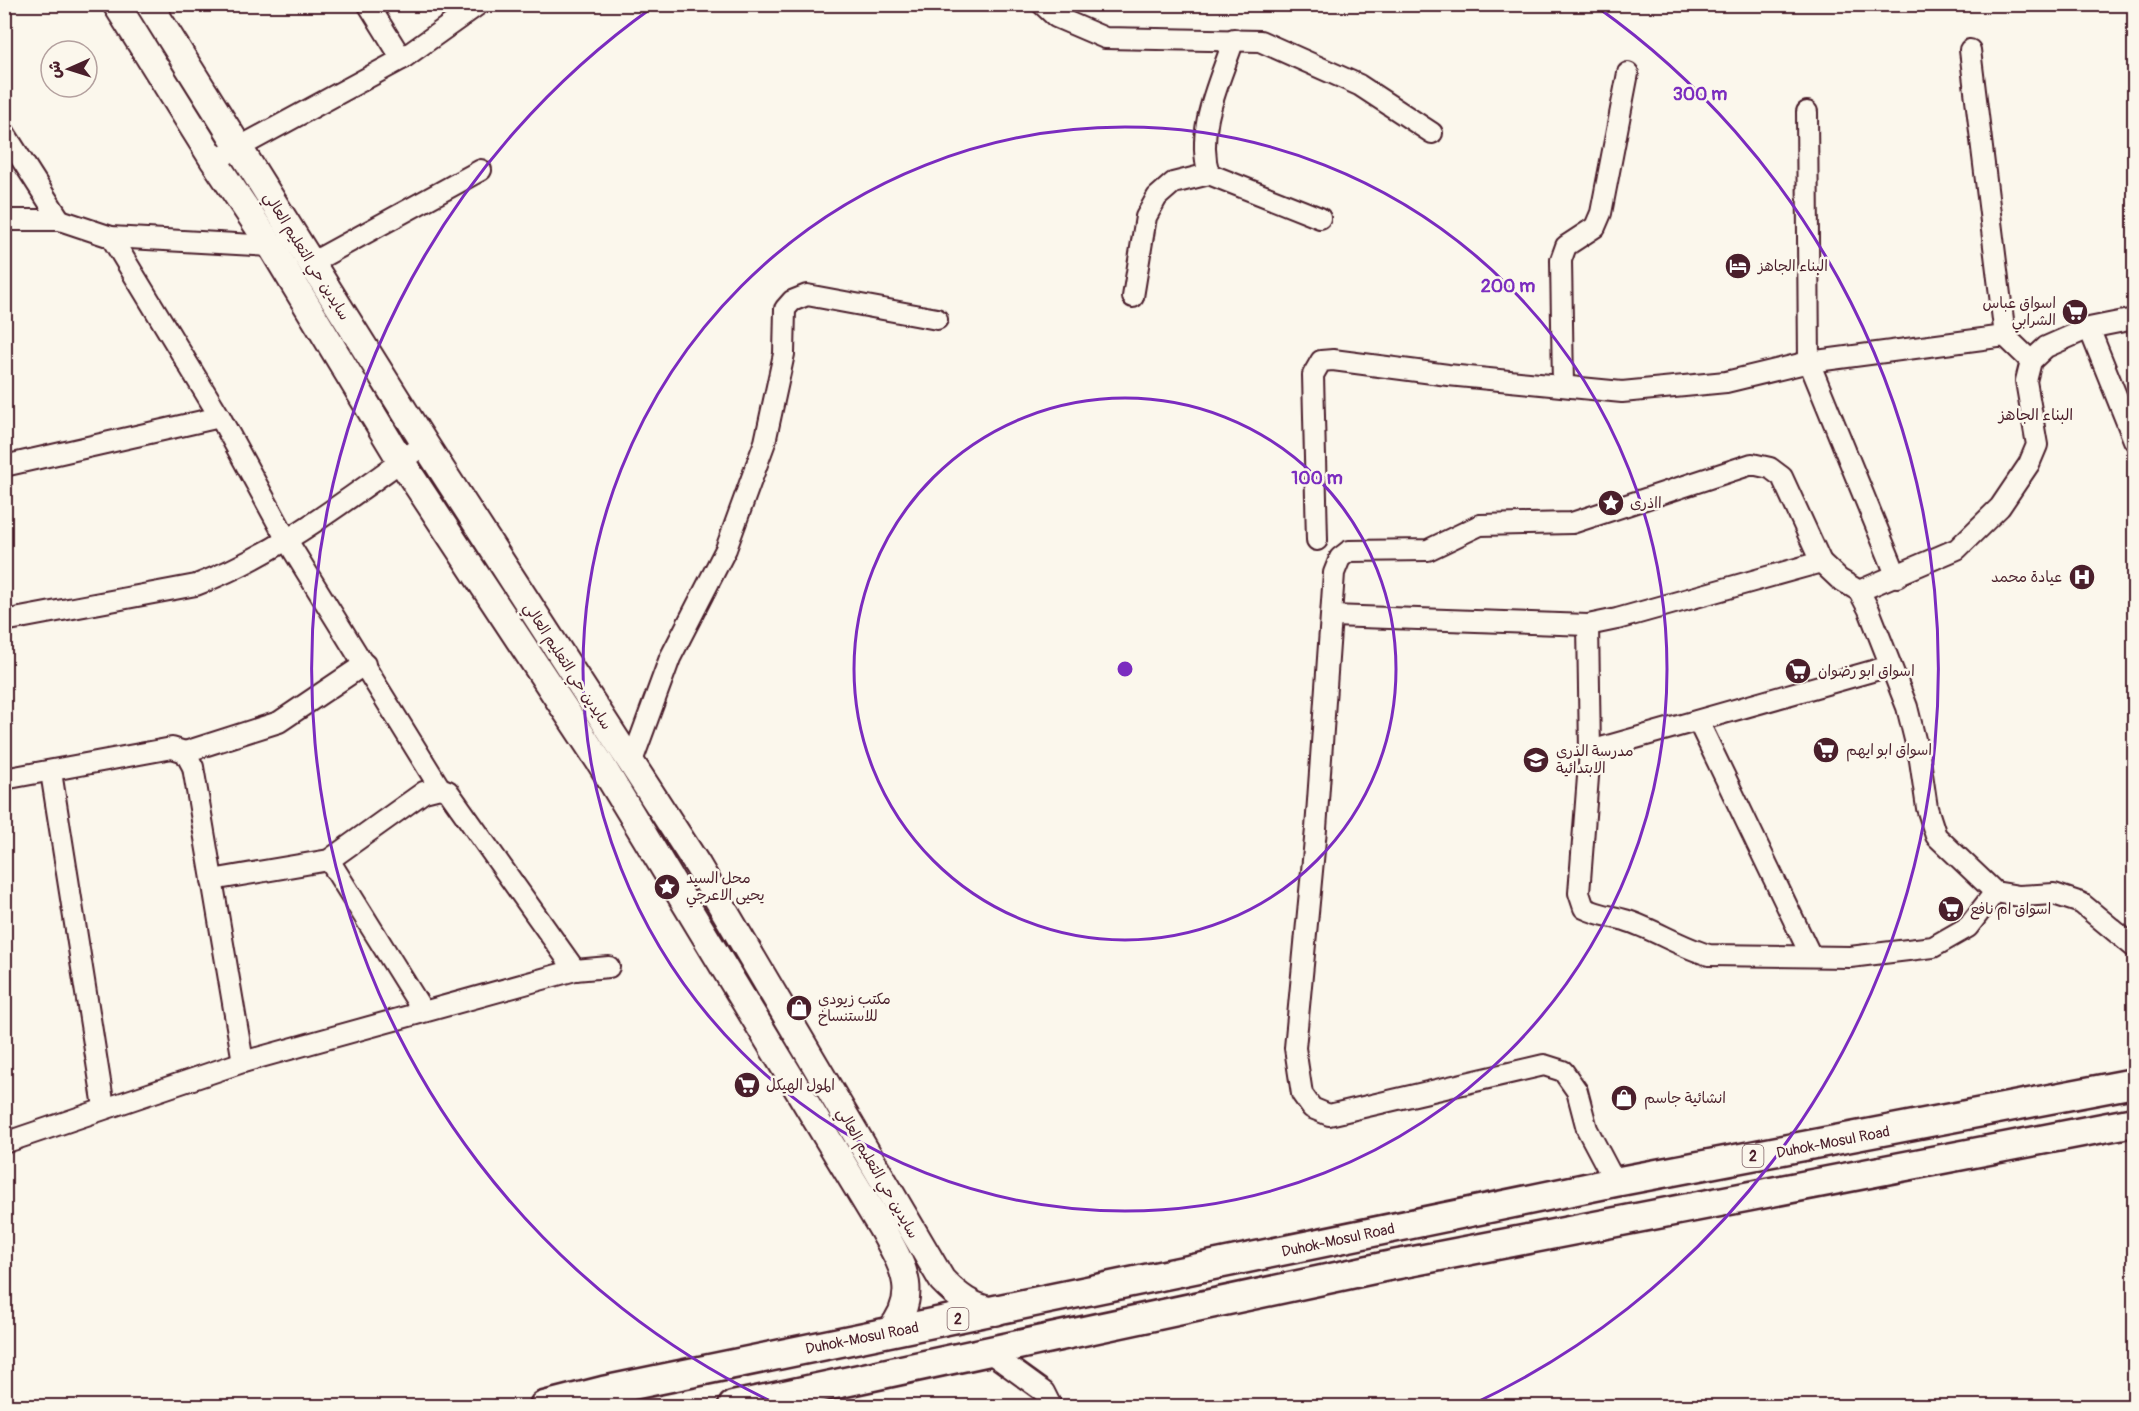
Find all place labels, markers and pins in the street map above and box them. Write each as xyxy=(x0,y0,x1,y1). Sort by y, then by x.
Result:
hotel icon: البناء الجاهز xyxy=(1723,251,1753,281)
place label: البناء الجاهز xyxy=(1756,257,1828,276)
place label: اسواق عباس الشرابي xyxy=(1982,294,2056,333)
supermarket icon: اسواق عباس الشرابي xyxy=(2060,297,2090,327)
place icon: ااذرى xyxy=(1596,488,1626,518)
place label: ااذرى xyxy=(1630,494,1662,513)
hospital icon: عيادة محمد xyxy=(2067,562,2097,592)
place label: عيادة محمد xyxy=(1991,568,2062,587)
supermarket icon: اسواق ابو رضوان xyxy=(1783,656,1813,686)
centre of rings xyxy=(1115,659,1135,679)
place label: اسواق ابو رضوان xyxy=(1818,662,1915,681)
supermarket icon: اسواق ابو ايهم xyxy=(1811,735,1841,765)
place label: اسواق ابو ايهم xyxy=(1846,741,1932,762)
place label: مدرسة الذرى الابتدائية xyxy=(1556,742,1634,778)
school or university icon: مدرسة الذرى الابتدائية xyxy=(1521,745,1551,775)
place label: محل السيد يحيى الاعرجي xyxy=(686,869,765,908)
place icon: محل السيد يحيى الاعرجي xyxy=(652,872,682,902)
supermarket icon: اسواق ام نافع xyxy=(1936,894,1966,924)
place label: اسواق ام نافع xyxy=(1970,900,2051,920)
place label: مكتب زيودي للاستنساخ xyxy=(818,990,891,1026)
shop icon: مكتب زيودي للاستنساخ xyxy=(784,993,814,1023)
supermarket icon: المول الهيكل xyxy=(732,1070,762,1100)
place label: المول الهيكل xyxy=(766,1076,835,1095)
shop icon: انشائية جاسم xyxy=(1609,1083,1639,1113)
place label: انشائية جاسم xyxy=(1644,1089,1726,1110)

